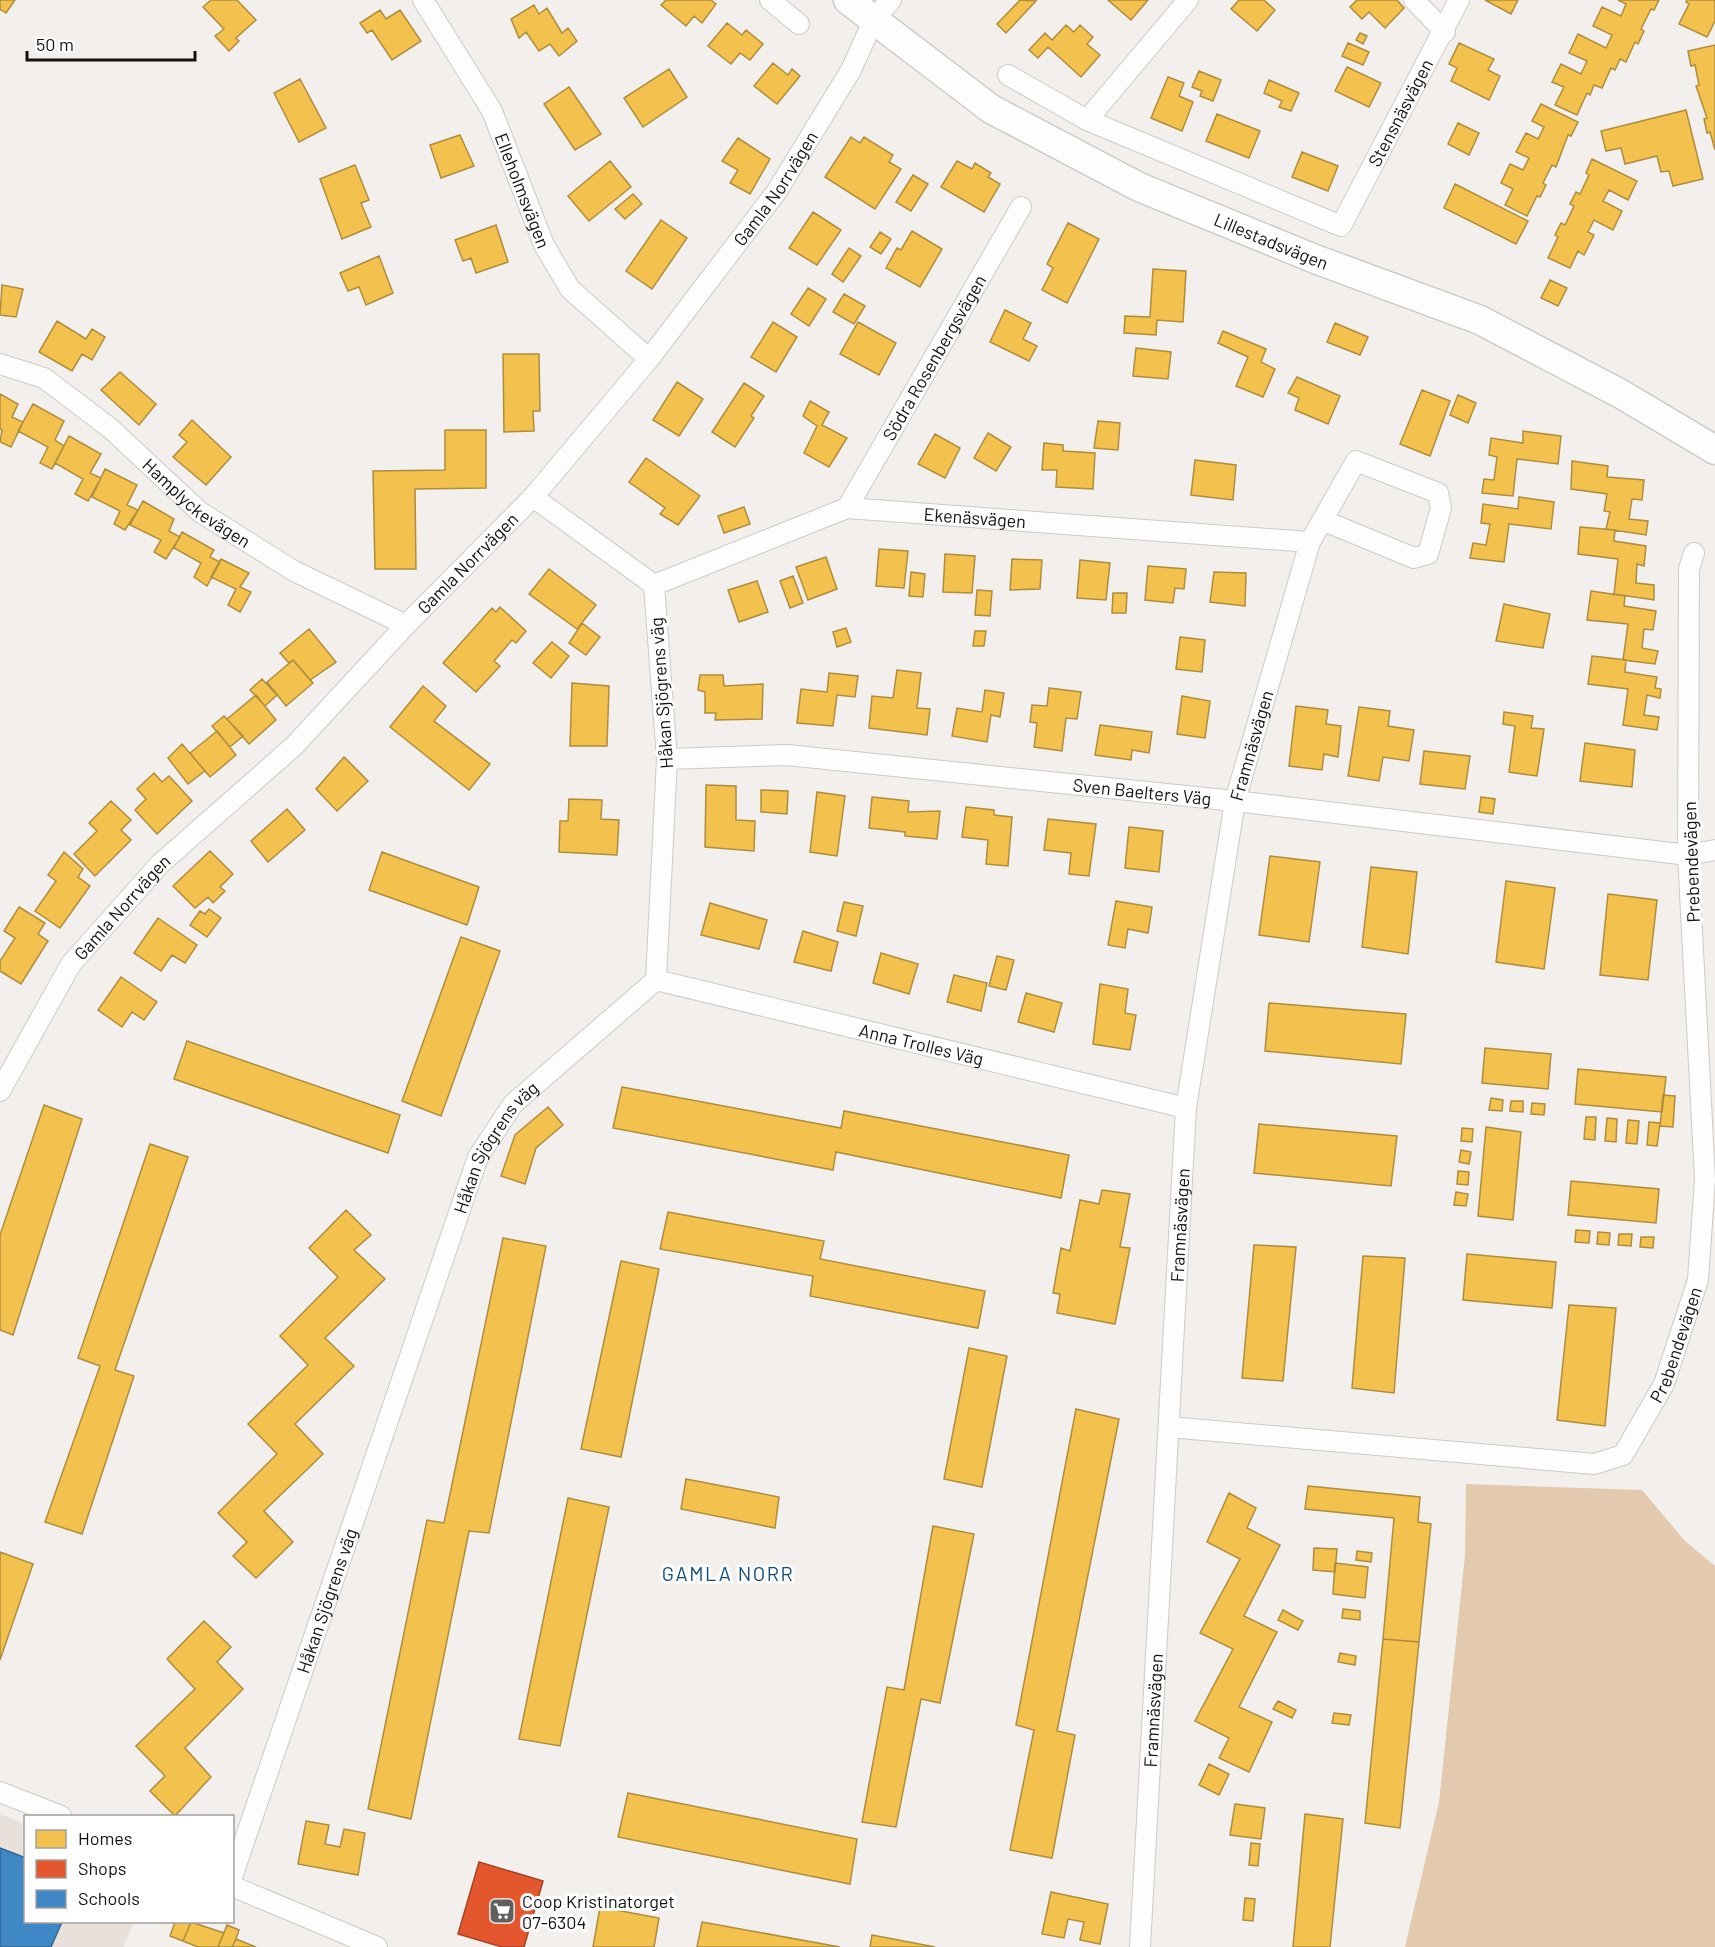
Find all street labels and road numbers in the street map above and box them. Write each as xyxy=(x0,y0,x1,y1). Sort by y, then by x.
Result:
street label: Stensnäsvägen xyxy=(1363,55,1437,170)
street label: Gamla Norrvägen xyxy=(728,127,822,250)
street label: Elleholmsvägen xyxy=(491,130,555,251)
street label: Lillestadsvägen xyxy=(1211,208,1331,274)
street label: Södra Rosenbergsvägen xyxy=(878,271,991,444)
street label: Hamplyckevägen xyxy=(138,453,255,552)
street label: Ekenäsvägen xyxy=(923,503,1027,532)
street label: Gamla Norrvägen xyxy=(412,508,522,618)
street label: Håkan Sjögrens väg xyxy=(645,617,677,769)
street label: Framnäsvägen xyxy=(1225,688,1278,803)
street label: Sven Baelters Väg xyxy=(1072,773,1212,810)
street label: Prebendevägen xyxy=(1678,801,1704,923)
street label: Gamla Norrvägen xyxy=(69,849,175,964)
street label: Anna Trolles Väg xyxy=(857,1018,986,1070)
street label: Håkan Sjögrens väg xyxy=(449,1076,543,1216)
street label: Framnäsvägen xyxy=(1165,1167,1194,1283)
street label: Prebendevägen xyxy=(1645,1284,1706,1406)
street label: Håkan Sjögrens väg xyxy=(291,1525,361,1676)
street label: Framnäsvägen xyxy=(1139,1653,1167,1768)

